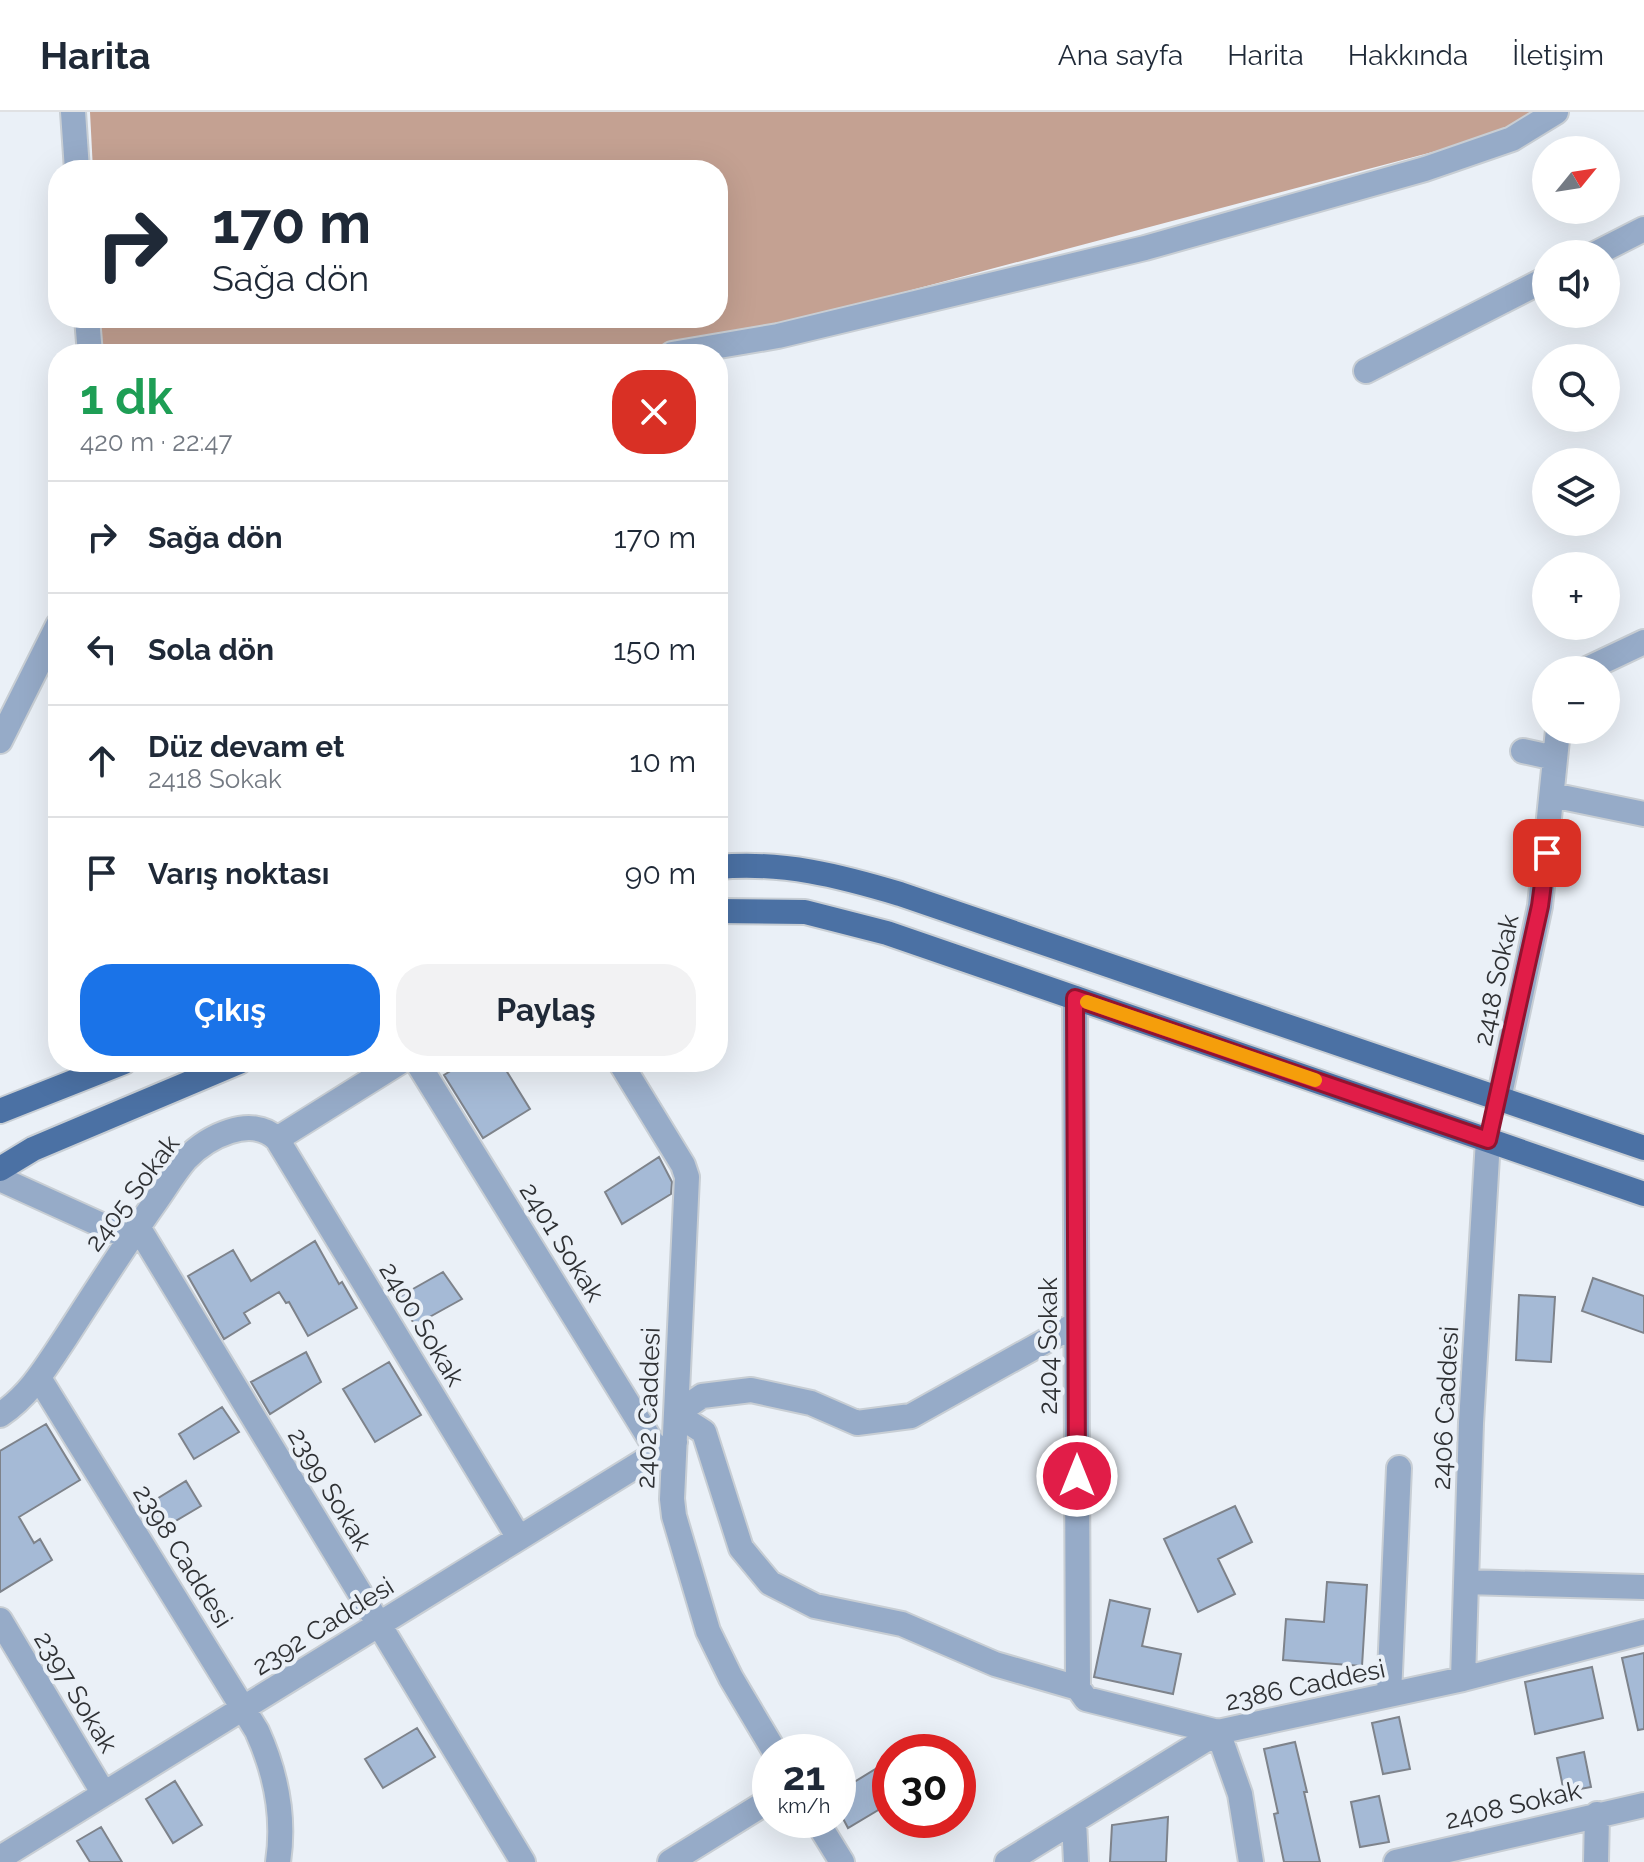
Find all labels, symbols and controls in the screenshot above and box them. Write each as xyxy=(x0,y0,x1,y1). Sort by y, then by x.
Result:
text: Harita xyxy=(40,33,151,78)
text: Ana sayfa xyxy=(1058,39,1183,72)
text: Harita xyxy=(1227,39,1304,72)
text: Hakkında xyxy=(1348,39,1468,72)
text: İletişim xyxy=(1512,39,1604,72)
north arrow xyxy=(1532,136,1620,224)
map controls xyxy=(1532,136,1620,744)
text: 170 m xyxy=(212,190,371,256)
icon: right xyxy=(80,192,184,296)
button: sound xyxy=(1532,240,1620,328)
text: Sağa dön xyxy=(212,257,369,299)
button: search xyxy=(1532,344,1620,432)
text: 1 dk xyxy=(80,369,173,425)
button: close xyxy=(612,370,696,454)
text: 420 m · 22:47 xyxy=(80,427,232,457)
button: layers xyxy=(1532,448,1620,536)
icon: right xyxy=(80,515,124,559)
text: Sağa dön xyxy=(148,520,283,555)
text: 170 m xyxy=(614,520,696,555)
button: + xyxy=(1532,552,1620,640)
icon: left xyxy=(80,627,124,671)
text: Sola dön xyxy=(148,632,274,667)
text: 150 m xyxy=(613,632,696,667)
button: − xyxy=(1532,656,1620,744)
text: Düz devam et xyxy=(148,729,345,764)
icon: ahead xyxy=(80,739,124,783)
text: 10 m xyxy=(630,744,696,779)
text: 2418 Sokak xyxy=(148,764,282,794)
pin xyxy=(1513,819,1581,887)
icon: arrive xyxy=(1525,831,1569,875)
icon: arrive xyxy=(80,851,124,895)
text: Varış noktası xyxy=(148,856,329,891)
text: 90 m xyxy=(625,856,696,891)
street label: 2418 Sokak xyxy=(1467,911,1525,1049)
button: Çıkış xyxy=(80,964,380,1056)
button: Paylaş xyxy=(396,964,696,1056)
street label: 2405 Sokak xyxy=(79,1129,185,1257)
street label: 2401 Sokak xyxy=(514,1177,610,1307)
street label: 2400 Sokak xyxy=(373,1257,471,1392)
street label: 2404 Sokak xyxy=(1033,1277,1063,1415)
street label: 2406 Caddesi xyxy=(1426,1325,1464,1491)
street label: 2402 Caddesi xyxy=(630,1327,666,1489)
street label: 2399 Sokak xyxy=(282,1422,378,1556)
position arrow xyxy=(1035,1434,1119,1518)
street label: 2398 Caddesi xyxy=(127,1479,239,1633)
street label: 2392 Caddesi xyxy=(247,1571,399,1681)
street label: 2397 Sokak xyxy=(28,1626,124,1758)
street label: 2386 Caddesi xyxy=(1222,1653,1388,1717)
speed limit sign: 30 xyxy=(872,1734,976,1838)
text: 21 xyxy=(783,1752,825,1799)
street label: 2408 Sokak xyxy=(1442,1775,1584,1835)
text: km/h xyxy=(778,1794,830,1818)

